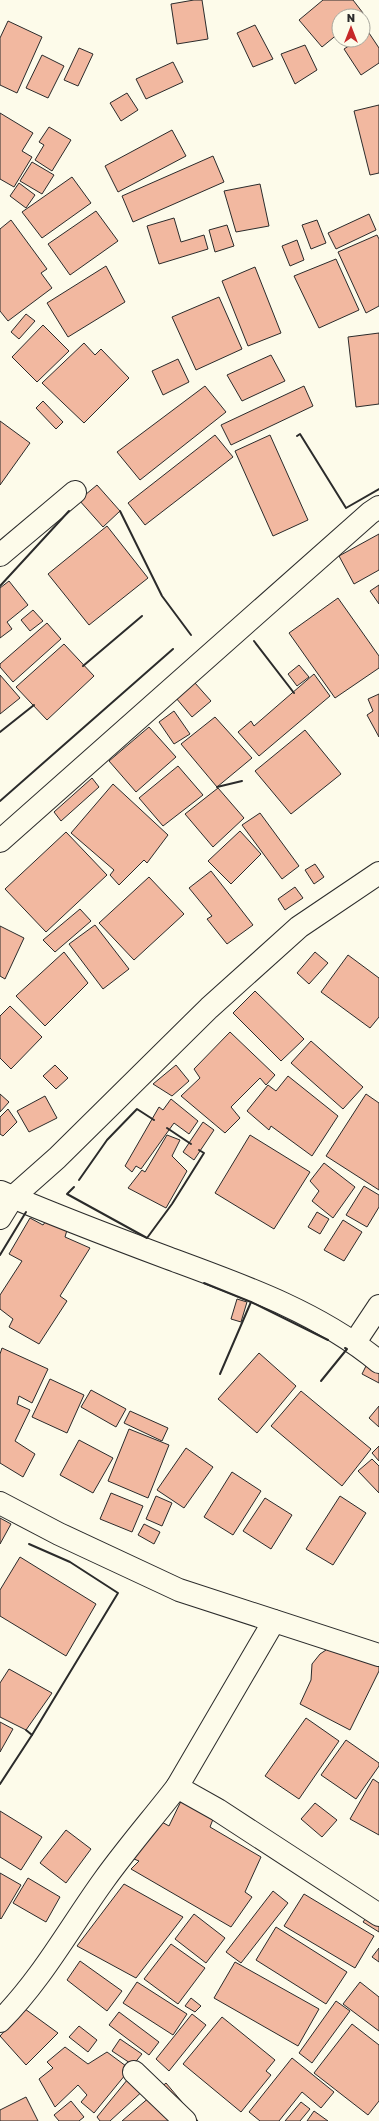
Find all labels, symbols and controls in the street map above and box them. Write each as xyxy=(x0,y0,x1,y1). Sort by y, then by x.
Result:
north arrow xyxy=(331,8,371,48)
text: N xyxy=(347,11,355,24)

